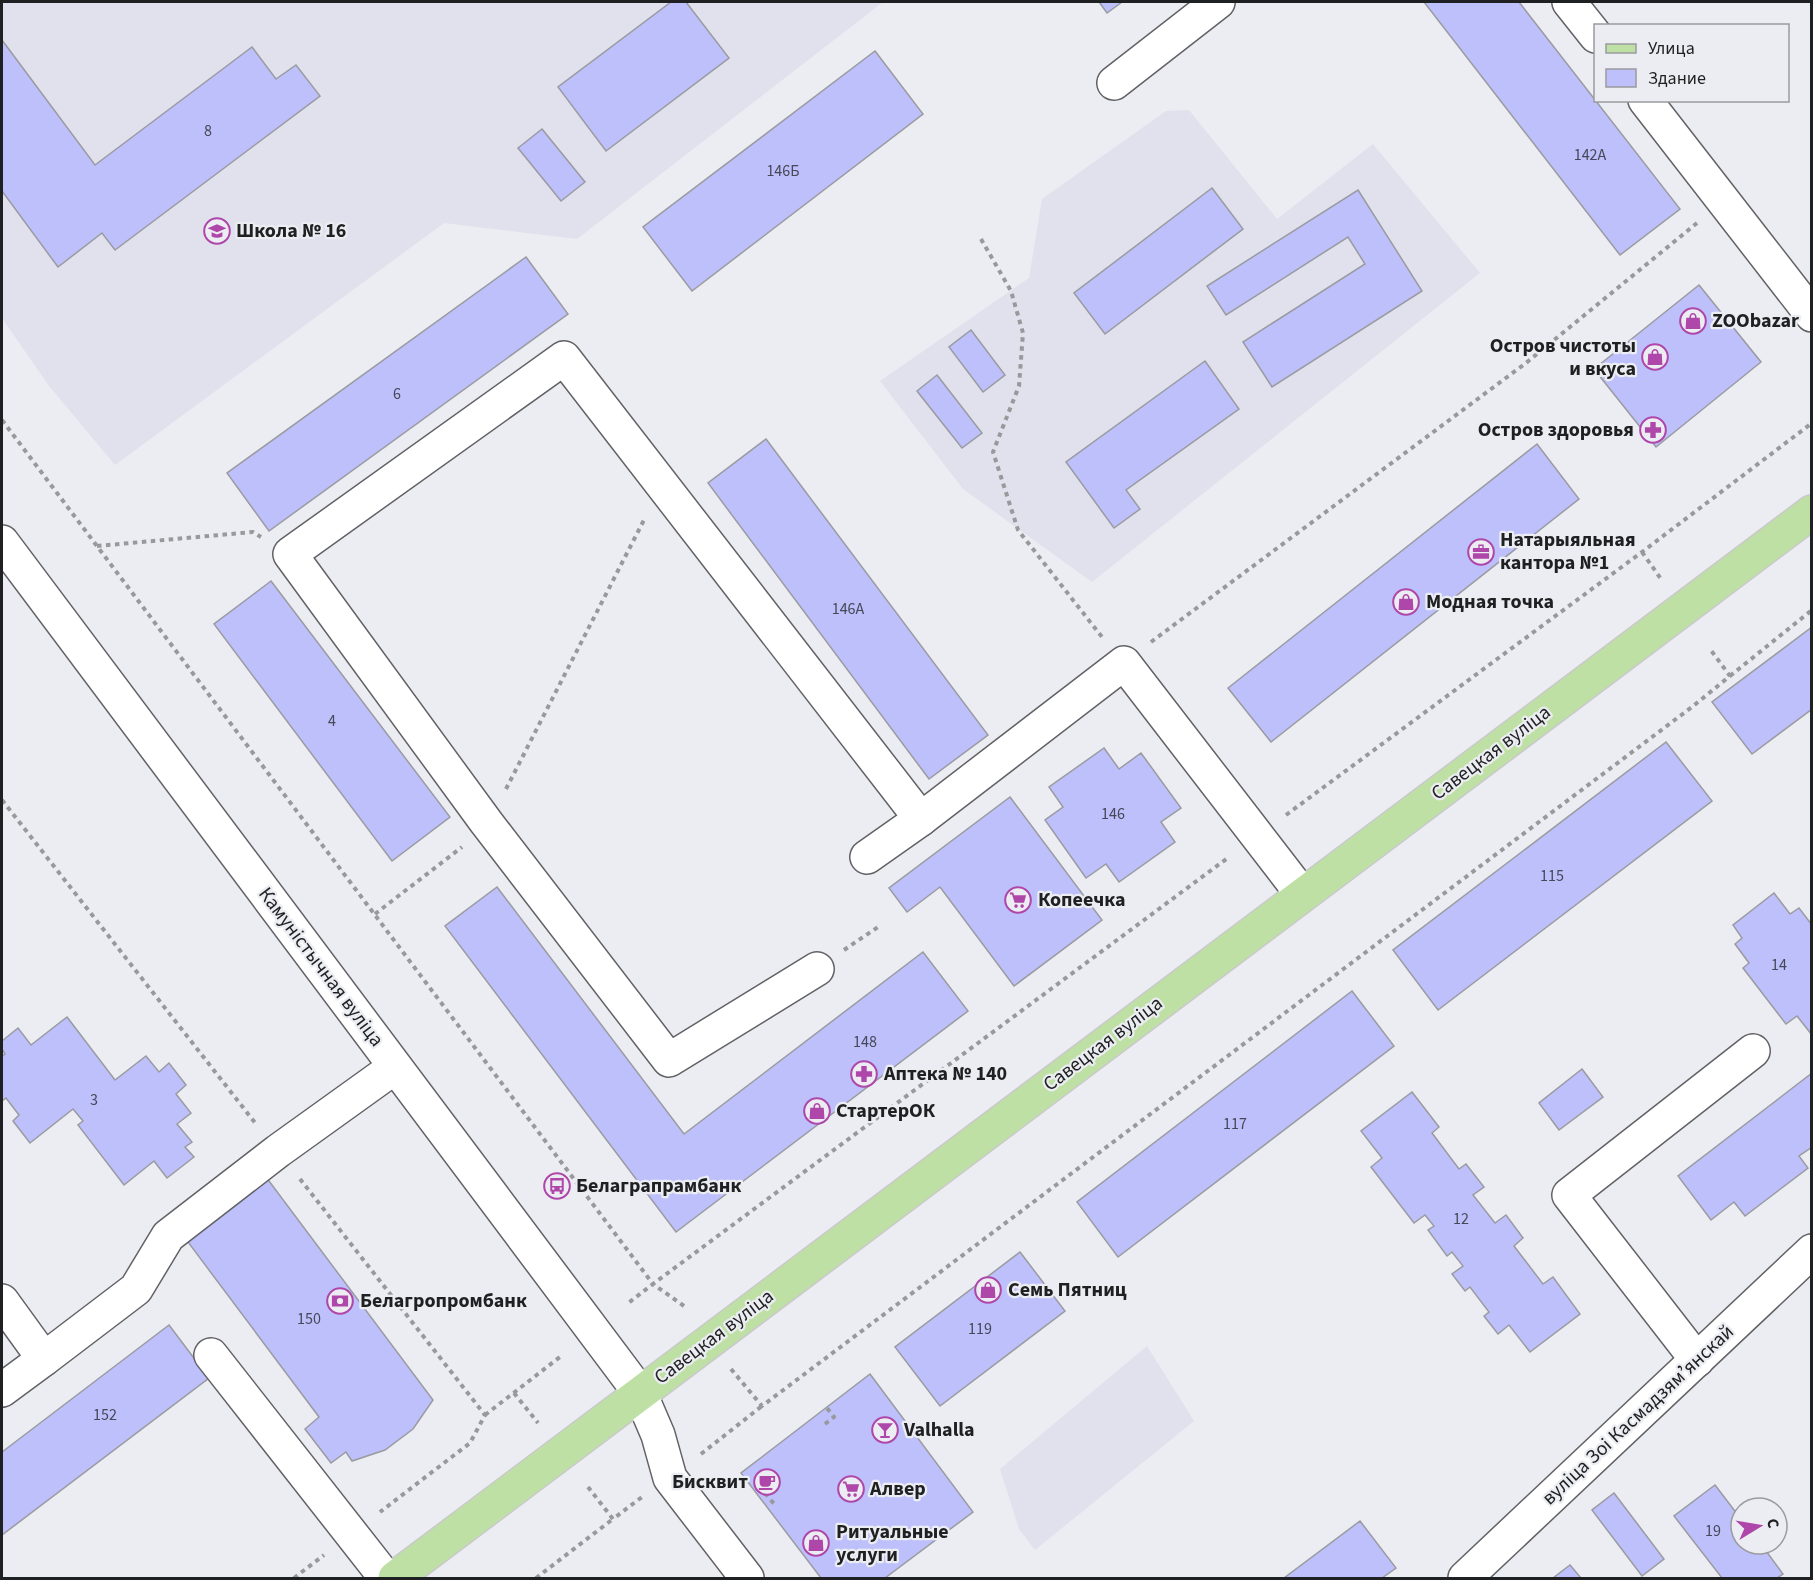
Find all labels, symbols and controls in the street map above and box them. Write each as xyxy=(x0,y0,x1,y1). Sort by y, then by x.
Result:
legend xyxy=(1594,24,1789,102)
text: Улица xyxy=(1648,36,1695,61)
text: Здание xyxy=(1648,66,1706,91)
house number: 8 xyxy=(204,120,212,142)
house number: 142А xyxy=(1574,144,1607,166)
house number: 146Б xyxy=(766,160,800,182)
school or university icon: Школа № 16 xyxy=(202,216,232,246)
place label: Школа № 16 xyxy=(236,217,346,245)
shop icon: ZOObazar xyxy=(1678,306,1708,336)
place label: ZOObazar xyxy=(1712,307,1799,335)
place label: Остров чистоты и вкуса xyxy=(1490,332,1636,383)
shop icon: Остров чистоты и вкуса xyxy=(1640,342,1670,372)
house number: 6 xyxy=(393,383,401,405)
pharmacy icon: Остров здоровья xyxy=(1638,415,1668,445)
place label: Остров здоровья xyxy=(1478,416,1634,444)
place label: Натарыяльная кантора №1 xyxy=(1500,526,1636,577)
office icon: Натарыяльная кантора №1 xyxy=(1466,537,1496,567)
shop icon: Модная точка xyxy=(1391,587,1421,617)
place label: Модная точка xyxy=(1426,588,1554,616)
house number: 146А xyxy=(832,598,865,620)
street label: Савецкая вуліца xyxy=(1425,699,1557,807)
house number: 4 xyxy=(328,710,336,732)
house number: 146 xyxy=(1101,803,1125,825)
house number: 115 xyxy=(1540,865,1564,887)
street label: Камуністычная вуліца xyxy=(252,881,390,1053)
supermarket icon: Копеечка xyxy=(1003,885,1033,915)
place label: Копеечка xyxy=(1038,886,1126,914)
house number: 14 xyxy=(1771,954,1787,976)
street label: Савецкая вуліца xyxy=(1037,990,1169,1098)
house number: 148 xyxy=(853,1031,877,1053)
pharmacy icon: Аптека № 140 xyxy=(849,1059,879,1089)
place label: Аптека № 140 xyxy=(883,1060,1007,1088)
house number: 3 xyxy=(90,1089,98,1111)
shop icon: СтартерОК xyxy=(802,1096,832,1126)
place label: СтартерОК xyxy=(836,1097,936,1125)
house number: 117 xyxy=(1223,1113,1247,1135)
bus stop icon: Белаграпрамбанк xyxy=(542,1171,572,1201)
place label: Белаграпрамбанк xyxy=(576,1172,741,1200)
house number: 12 xyxy=(1453,1208,1469,1230)
shop icon: Семь Пятниц xyxy=(973,1275,1003,1305)
place label: Семь Пятниц xyxy=(1008,1276,1127,1304)
street label: Савецкая вуліца xyxy=(648,1283,780,1391)
bank icon: Белагропромбанк xyxy=(325,1286,355,1316)
place label: Белагропромбанк xyxy=(360,1287,527,1315)
house number: 150 xyxy=(297,1308,321,1330)
house number: 119 xyxy=(968,1318,992,1340)
street label: вуліца Зоі Касмадзямʼянскай xyxy=(1536,1318,1740,1512)
house number: 152 xyxy=(93,1404,117,1426)
bar icon: Valhalla xyxy=(870,1415,900,1445)
place label: Valhalla xyxy=(903,1416,975,1444)
cafe icon: Бисквит xyxy=(752,1467,782,1497)
place label: Бисквит xyxy=(672,1468,748,1496)
supermarket icon: Алвер xyxy=(836,1474,866,1504)
place label: Алвер xyxy=(869,1475,926,1503)
north arrow xyxy=(1729,1496,1789,1556)
text: С xyxy=(1761,1517,1784,1530)
place label: Ритуальные услуги xyxy=(836,1518,949,1569)
house number: 19 xyxy=(1705,1520,1721,1542)
shop icon: Ритуальные услуги xyxy=(801,1528,831,1558)

